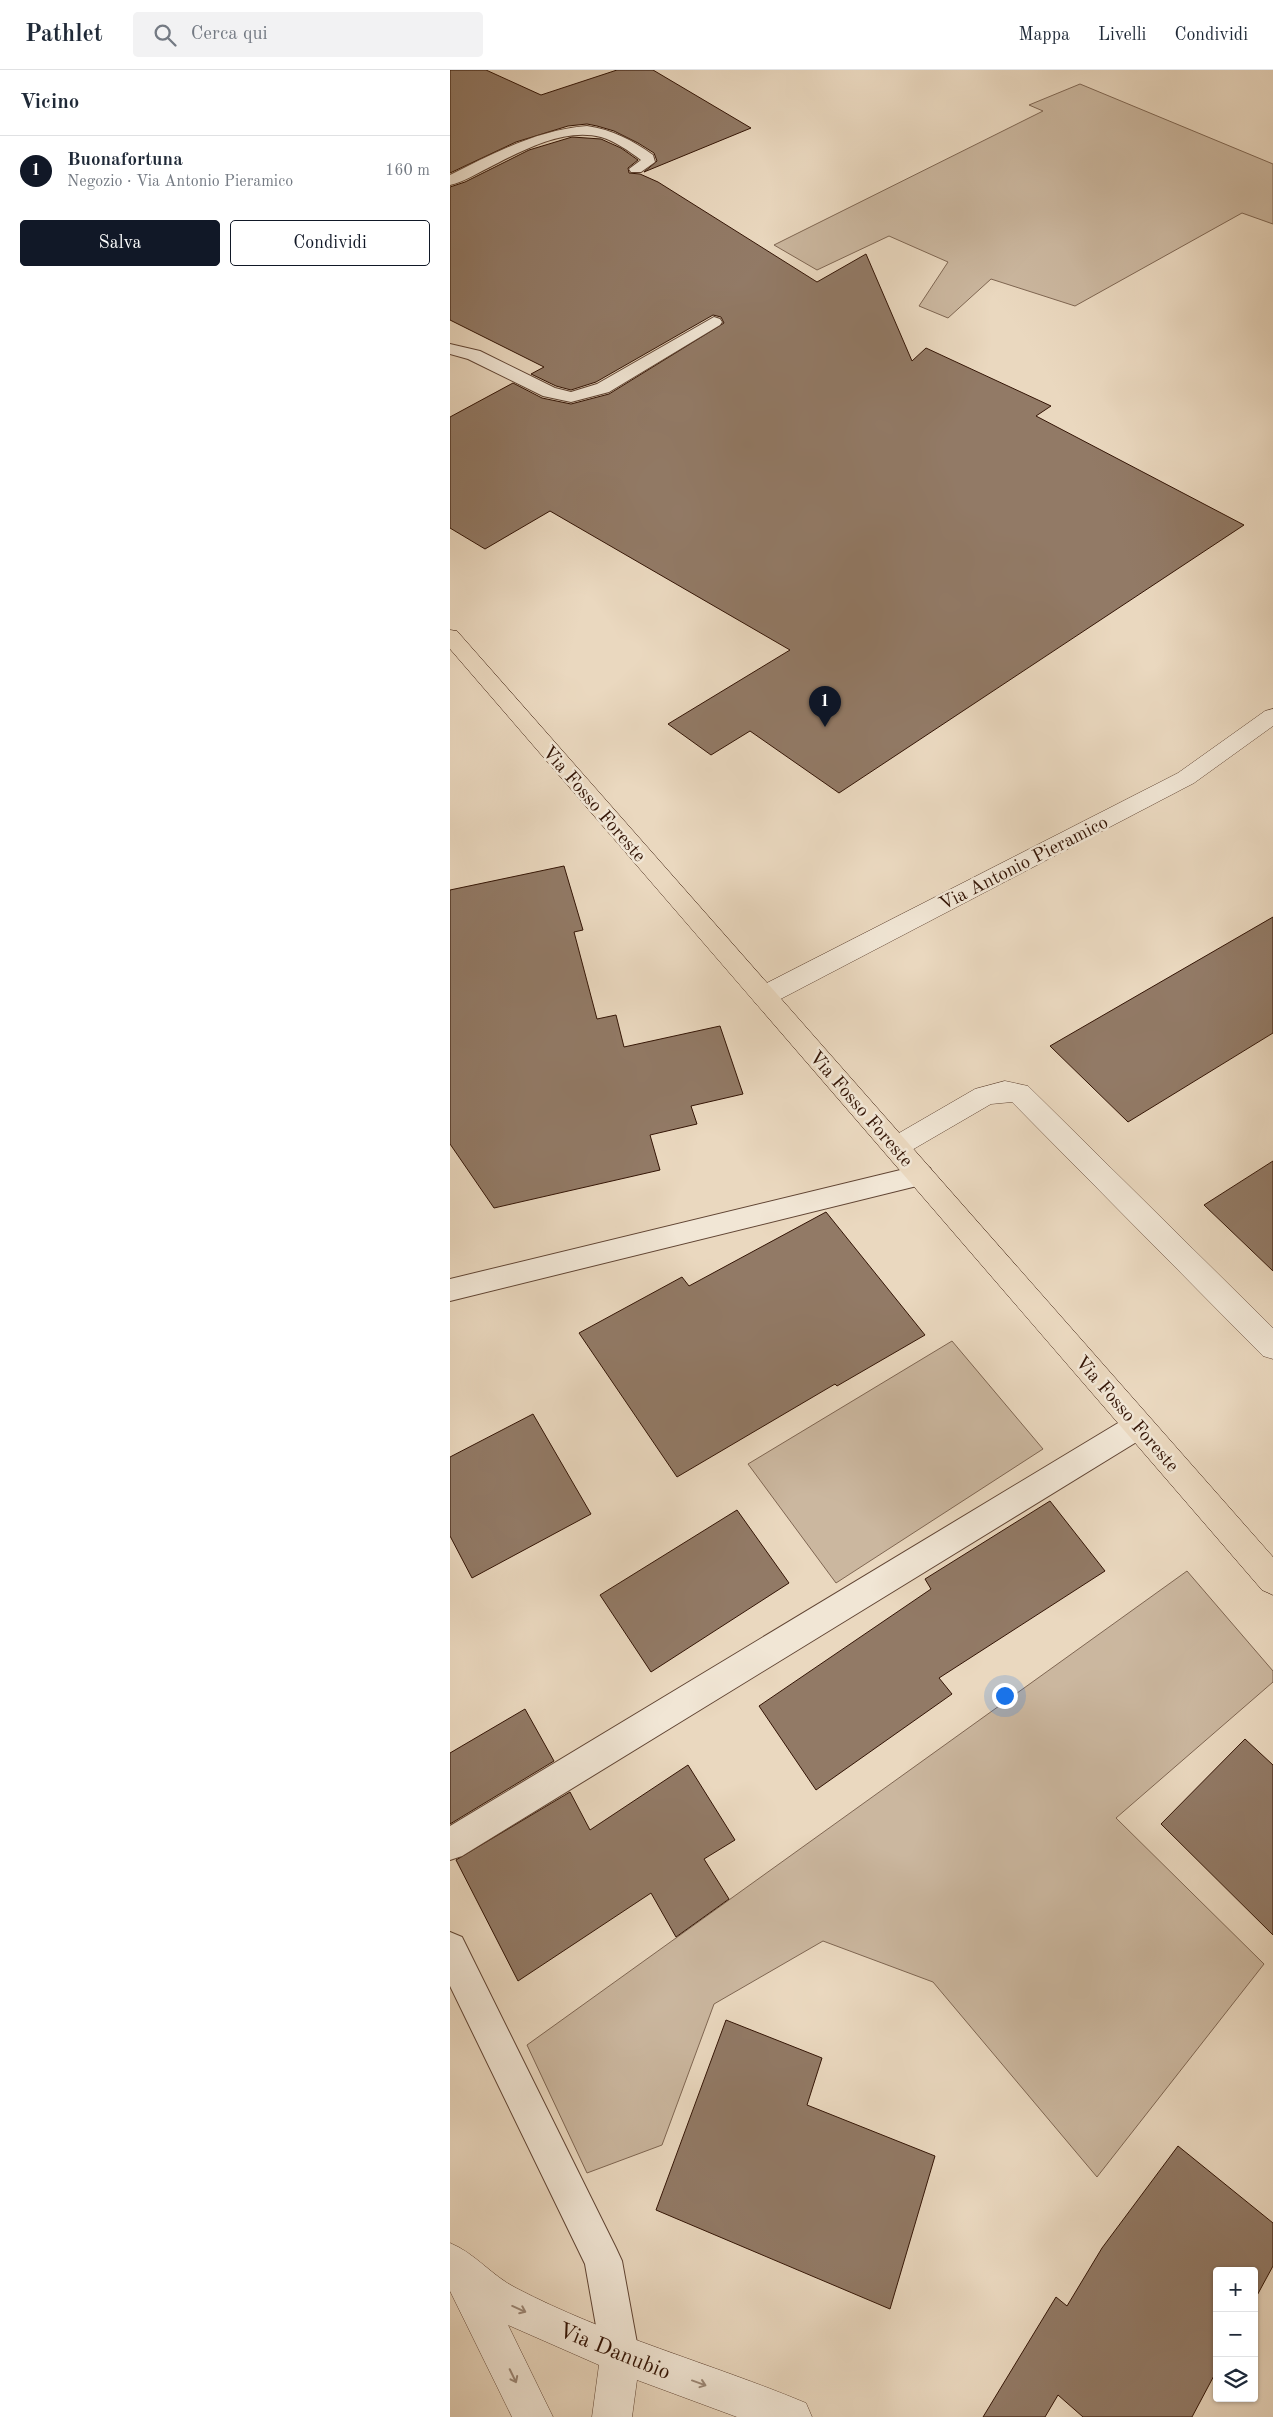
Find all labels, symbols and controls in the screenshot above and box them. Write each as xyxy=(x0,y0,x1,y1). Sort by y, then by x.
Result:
search box xyxy=(133,12,483,57)
icon: search xyxy=(151,21,179,49)
text: Pathlet xyxy=(25,23,103,47)
text: Cerca qui xyxy=(191,25,268,44)
text: Mappa xyxy=(1018,26,1070,44)
text: Livelli xyxy=(1098,26,1146,44)
text: Condividi xyxy=(1174,26,1248,44)
text: Vicino xyxy=(20,92,79,113)
text: Buonafortuna xyxy=(67,151,183,170)
text: 1 xyxy=(31,163,41,179)
text: 160 m xyxy=(385,163,430,179)
text: Negozio · Via Antonio Pieramico xyxy=(67,174,293,190)
button: Salva xyxy=(20,220,220,266)
button: Condividi xyxy=(230,220,430,266)
pin: 1 xyxy=(809,686,841,727)
street label: Via Fosso Foreste xyxy=(538,743,648,866)
street label: Via Antonio Pieramico xyxy=(937,813,1112,915)
street label: Via Fosso Foreste xyxy=(805,1048,915,1171)
street label: Via Fosso Foreste xyxy=(1071,1353,1181,1476)
your location xyxy=(992,1683,1018,1709)
map controls xyxy=(1213,2267,1258,2402)
button: + xyxy=(1213,2267,1258,2312)
one-way arrow xyxy=(511,2305,526,2315)
button: − xyxy=(1213,2312,1258,2357)
street label: Via Danubio xyxy=(555,2319,673,2384)
button: layers xyxy=(1213,2357,1258,2402)
one-way arrow xyxy=(509,2368,518,2383)
one-way arrow xyxy=(691,2379,706,2388)

